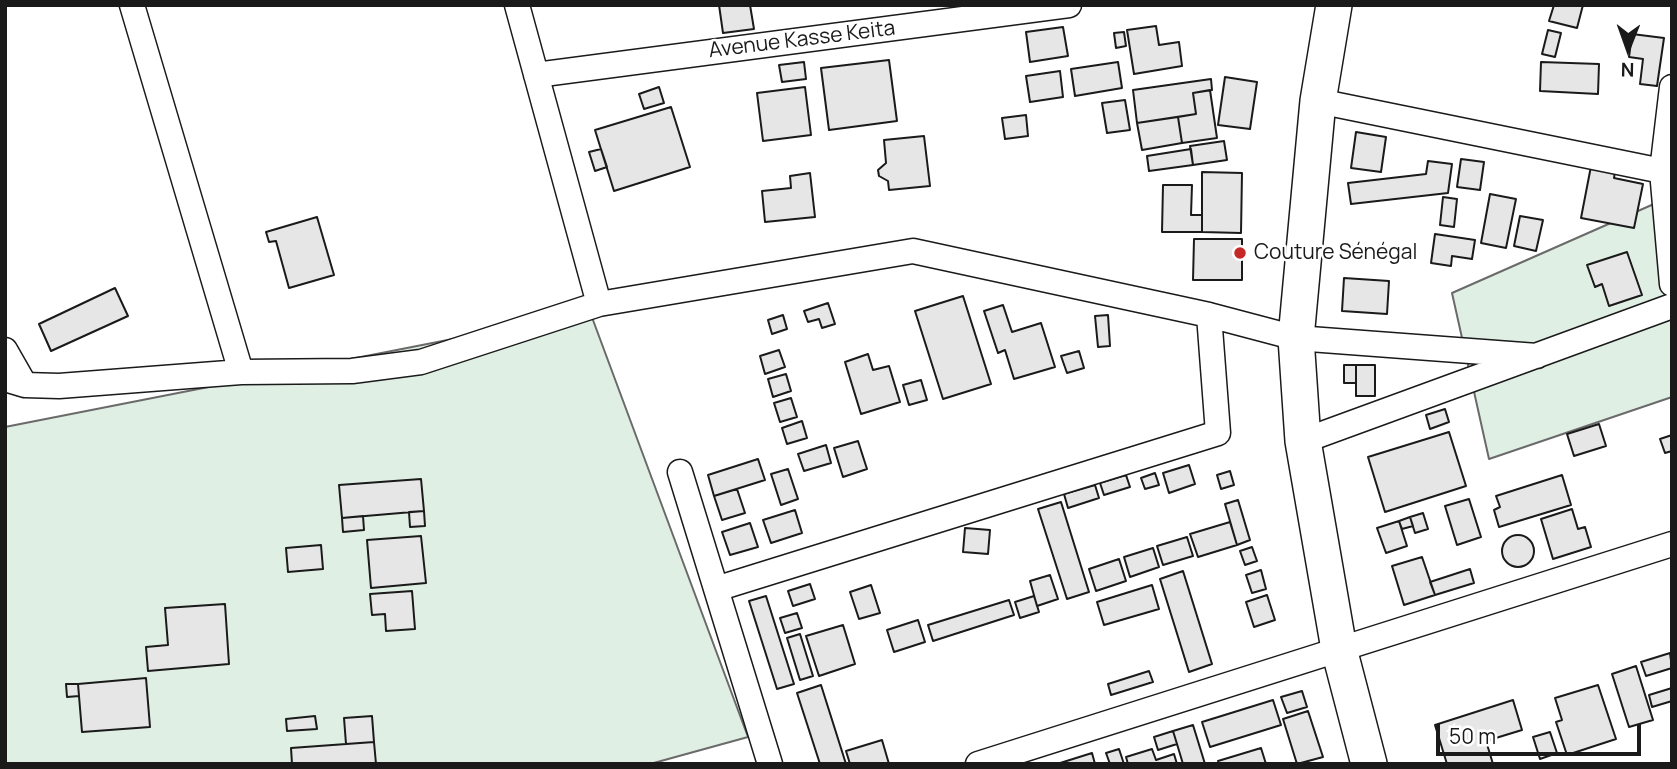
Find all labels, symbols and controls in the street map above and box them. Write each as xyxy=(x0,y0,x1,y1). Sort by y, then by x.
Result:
north arrow xyxy=(1593,14,1663,84)
street label: Avenue Kasse Keita xyxy=(707,16,897,64)
text: N xyxy=(1621,57,1635,83)
place label: Couture Sénégal xyxy=(1254,240,1417,266)
marker: Couture Sénégal xyxy=(1232,245,1248,261)
scale bar xyxy=(1439,710,1644,754)
text: 50 m xyxy=(1449,722,1496,750)

